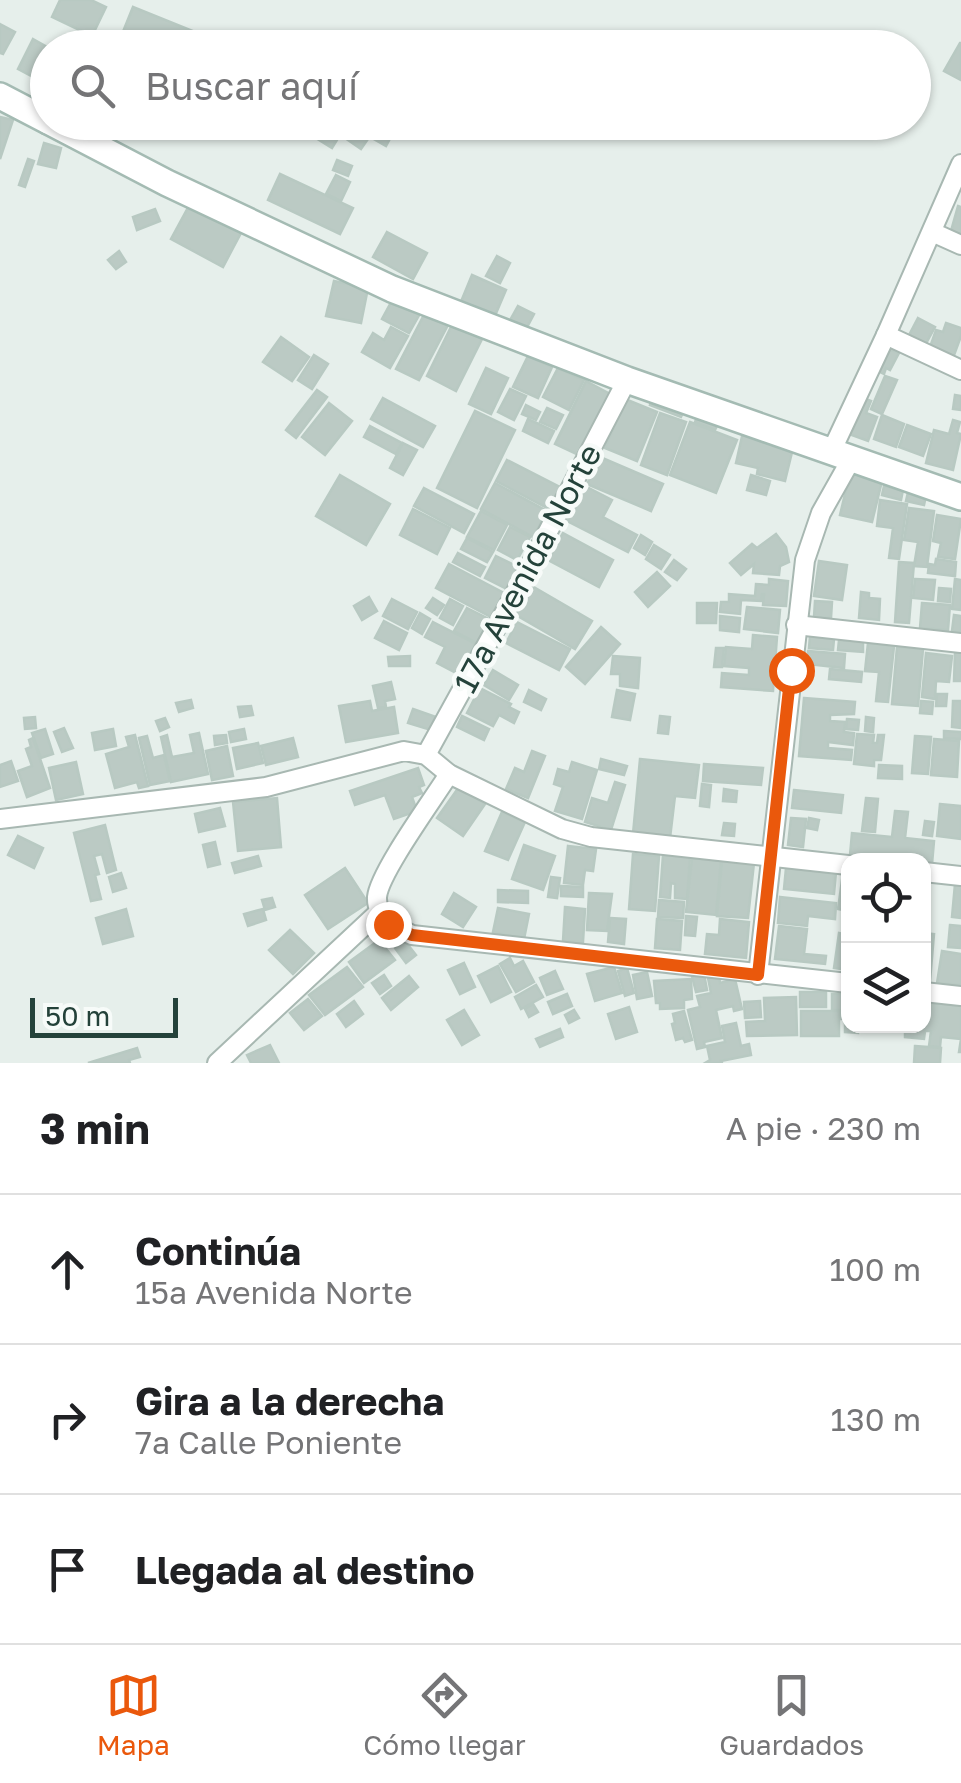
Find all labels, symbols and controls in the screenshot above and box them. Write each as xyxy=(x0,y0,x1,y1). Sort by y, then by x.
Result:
search box xyxy=(30,30,931,140)
icon: search xyxy=(65,58,120,113)
text: Buscar aquí xyxy=(145,63,358,108)
street label: 17a Avenida Norte xyxy=(445,437,609,699)
route start xyxy=(769,648,815,694)
map controls xyxy=(841,853,931,1033)
button: locate xyxy=(841,853,931,943)
route end xyxy=(366,902,412,948)
button: layers xyxy=(841,943,931,1033)
scale bar xyxy=(30,993,178,1038)
text: 50 m xyxy=(45,999,110,1032)
text: 3 min xyxy=(40,1103,150,1153)
text: A pie · 230 m xyxy=(726,1109,921,1147)
text: Continúa xyxy=(135,1228,301,1273)
icon: ahead xyxy=(40,1242,95,1297)
text: 100 m xyxy=(829,1250,921,1288)
text: 15a Avenida Norte xyxy=(135,1273,413,1311)
text: Gira a la derecha xyxy=(135,1378,444,1423)
icon: right xyxy=(40,1392,95,1447)
text: 130 m xyxy=(831,1400,921,1438)
text: 7a Calle Poniente xyxy=(135,1423,402,1461)
icon: arrive xyxy=(40,1542,95,1597)
text: Llegada al destino xyxy=(135,1547,475,1592)
tab: Mapa xyxy=(97,1668,170,1761)
tab: Cómo llegar xyxy=(363,1668,526,1761)
tab: Guardados xyxy=(719,1668,864,1761)

